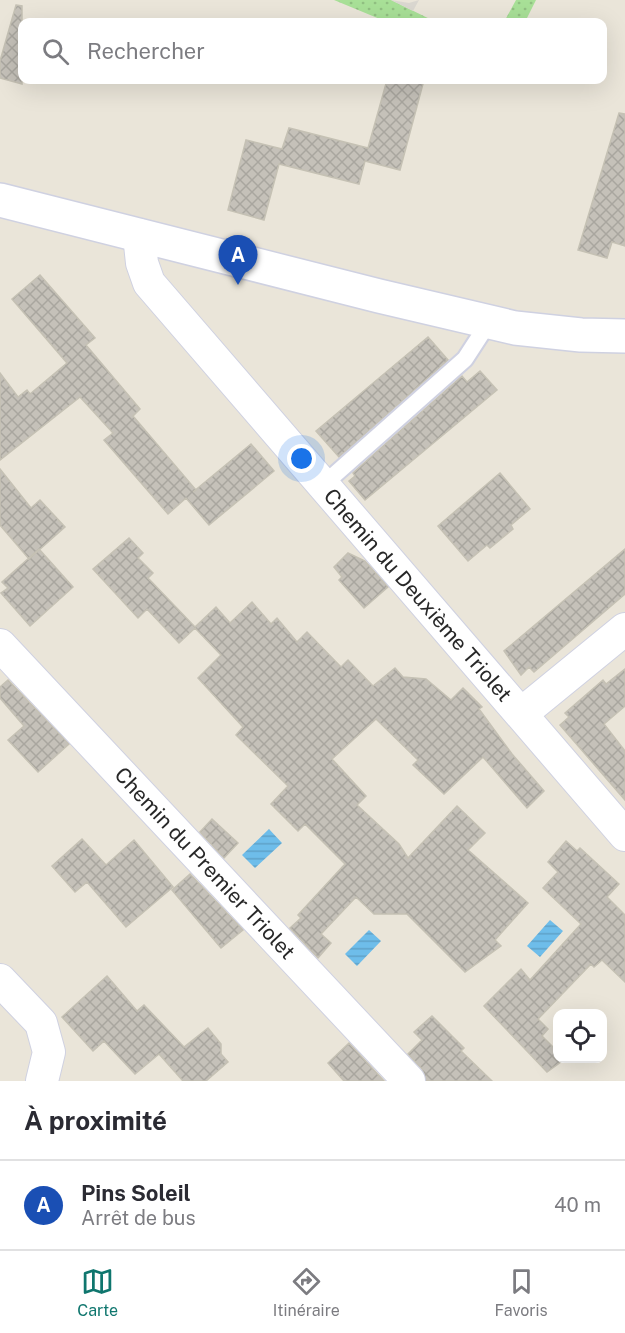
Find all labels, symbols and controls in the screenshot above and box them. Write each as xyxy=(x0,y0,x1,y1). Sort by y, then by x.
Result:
search box xyxy=(18,18,607,84)
icon: search xyxy=(39,35,72,68)
text: Rechercher xyxy=(87,38,205,64)
pin: A xyxy=(218,236,258,285)
your location xyxy=(287,444,316,473)
street label: Chemin du Deuxième Triolet xyxy=(319,483,517,707)
street label: Chemin du Premier Triolet xyxy=(110,762,300,964)
map controls xyxy=(553,1009,607,1063)
button: locate xyxy=(553,1009,607,1063)
text: À proximité xyxy=(24,1105,167,1136)
text: Pins Soleil xyxy=(81,1180,191,1206)
text: A xyxy=(36,1193,51,1217)
text: 40 m xyxy=(554,1193,601,1217)
text: Arrêt de bus xyxy=(81,1206,196,1230)
tab: Carte xyxy=(77,1265,118,1320)
tab: Itinéraire xyxy=(273,1265,340,1320)
tab: Favoris xyxy=(494,1265,548,1320)

